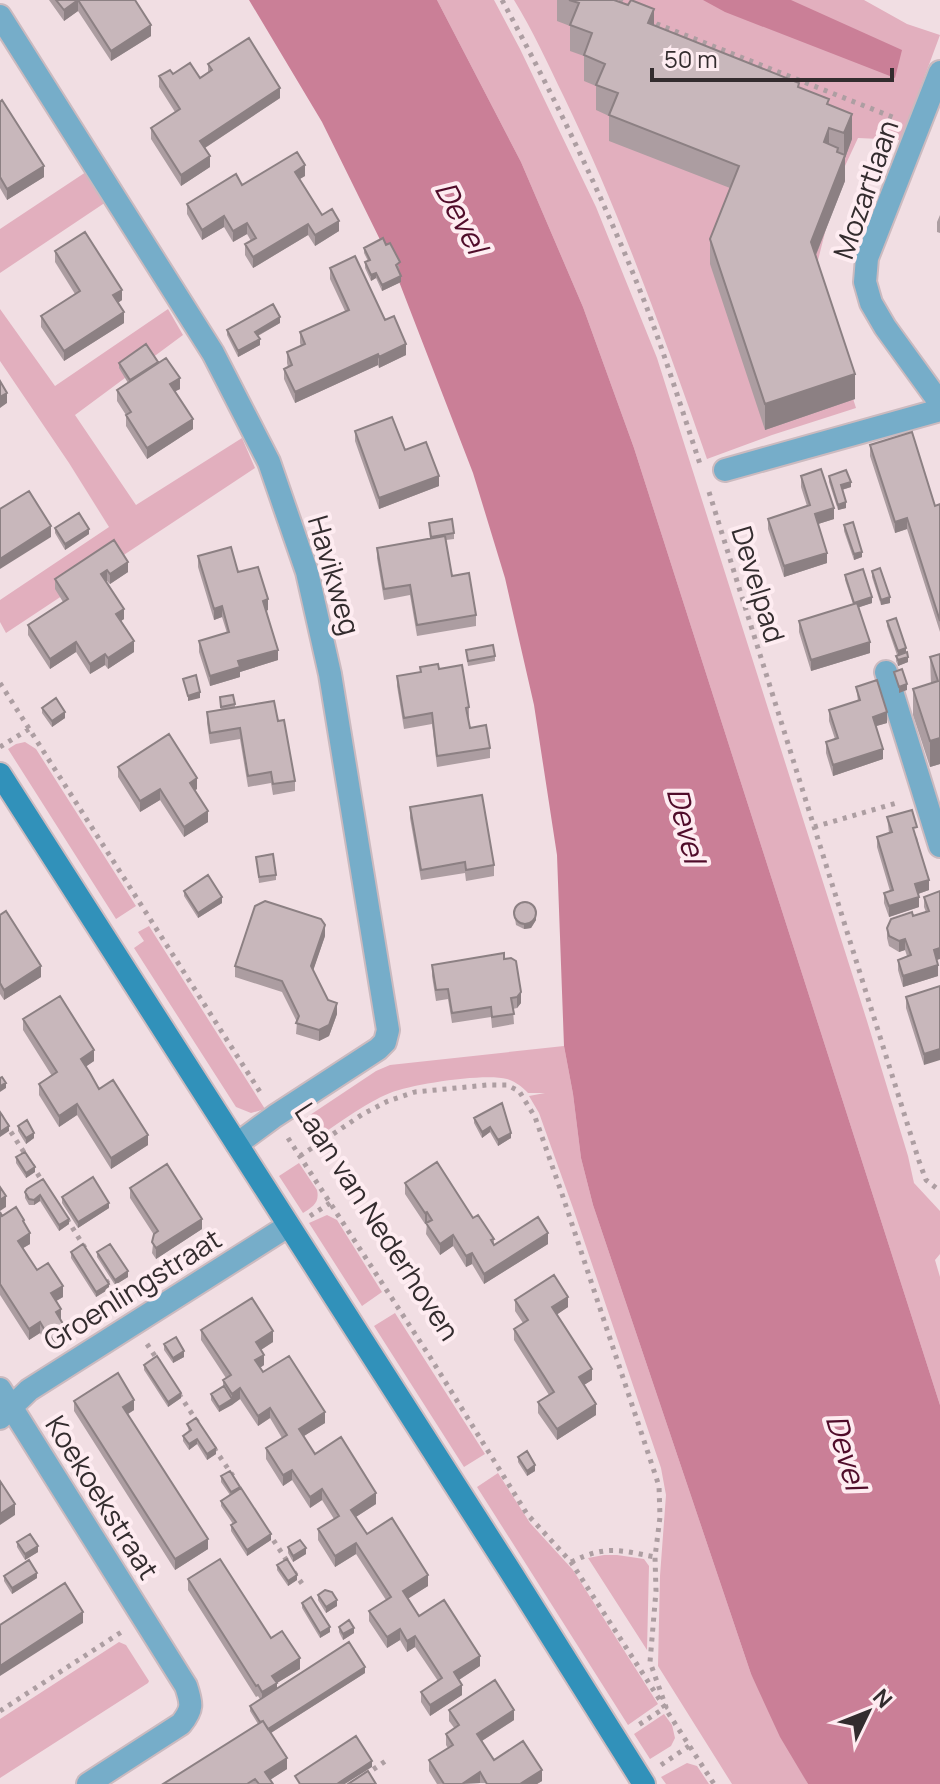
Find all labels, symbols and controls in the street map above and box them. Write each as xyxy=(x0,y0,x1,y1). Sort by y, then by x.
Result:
scale bar xyxy=(652,32,892,82)
text: 50 m xyxy=(664,42,718,75)
street label: Mozartlaan xyxy=(823,114,907,264)
water label: Devel xyxy=(426,174,500,264)
street label: Havikweg xyxy=(300,511,370,639)
street label: Develpad xyxy=(723,521,795,647)
water label: Devel xyxy=(658,783,717,871)
street label: Laan van Nederhoven xyxy=(287,1095,469,1347)
street label: Groenlingstraat xyxy=(36,1219,228,1359)
street label: Koekoekstraat xyxy=(38,1408,168,1586)
water label: Devel xyxy=(817,1410,878,1498)
north arrow xyxy=(828,1672,908,1752)
text: N xyxy=(866,1682,899,1714)

